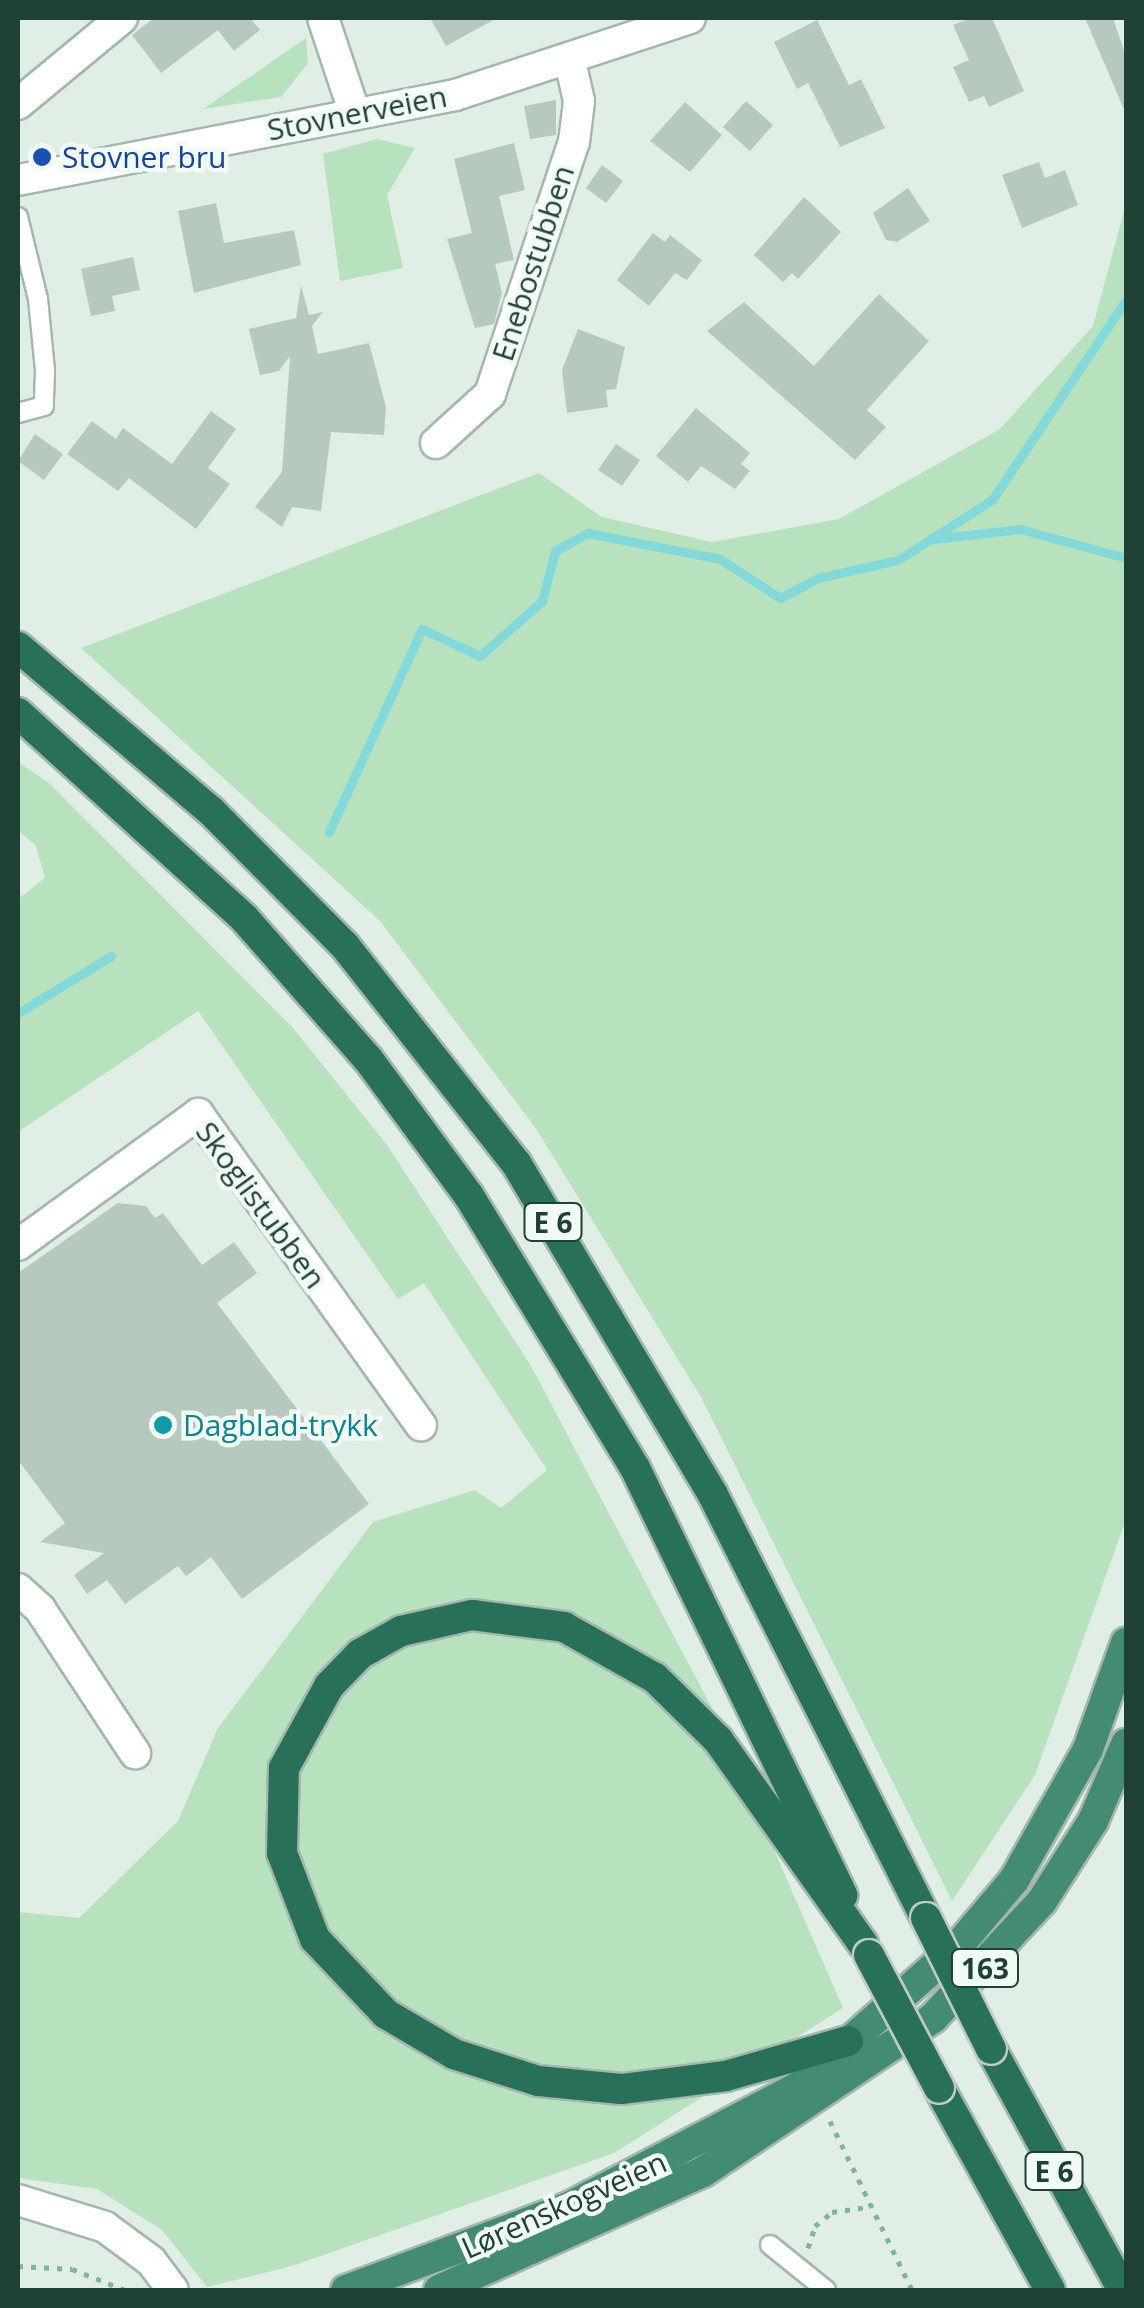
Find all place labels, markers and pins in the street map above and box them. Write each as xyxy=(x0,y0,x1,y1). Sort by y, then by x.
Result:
place label: Stovner bru xyxy=(62,139,226,175)
marker: Stovner bru xyxy=(31,146,53,168)
place label: Dagblad-trykk xyxy=(183,1407,378,1443)
marker: Dagblad-trykk xyxy=(152,1414,174,1436)

